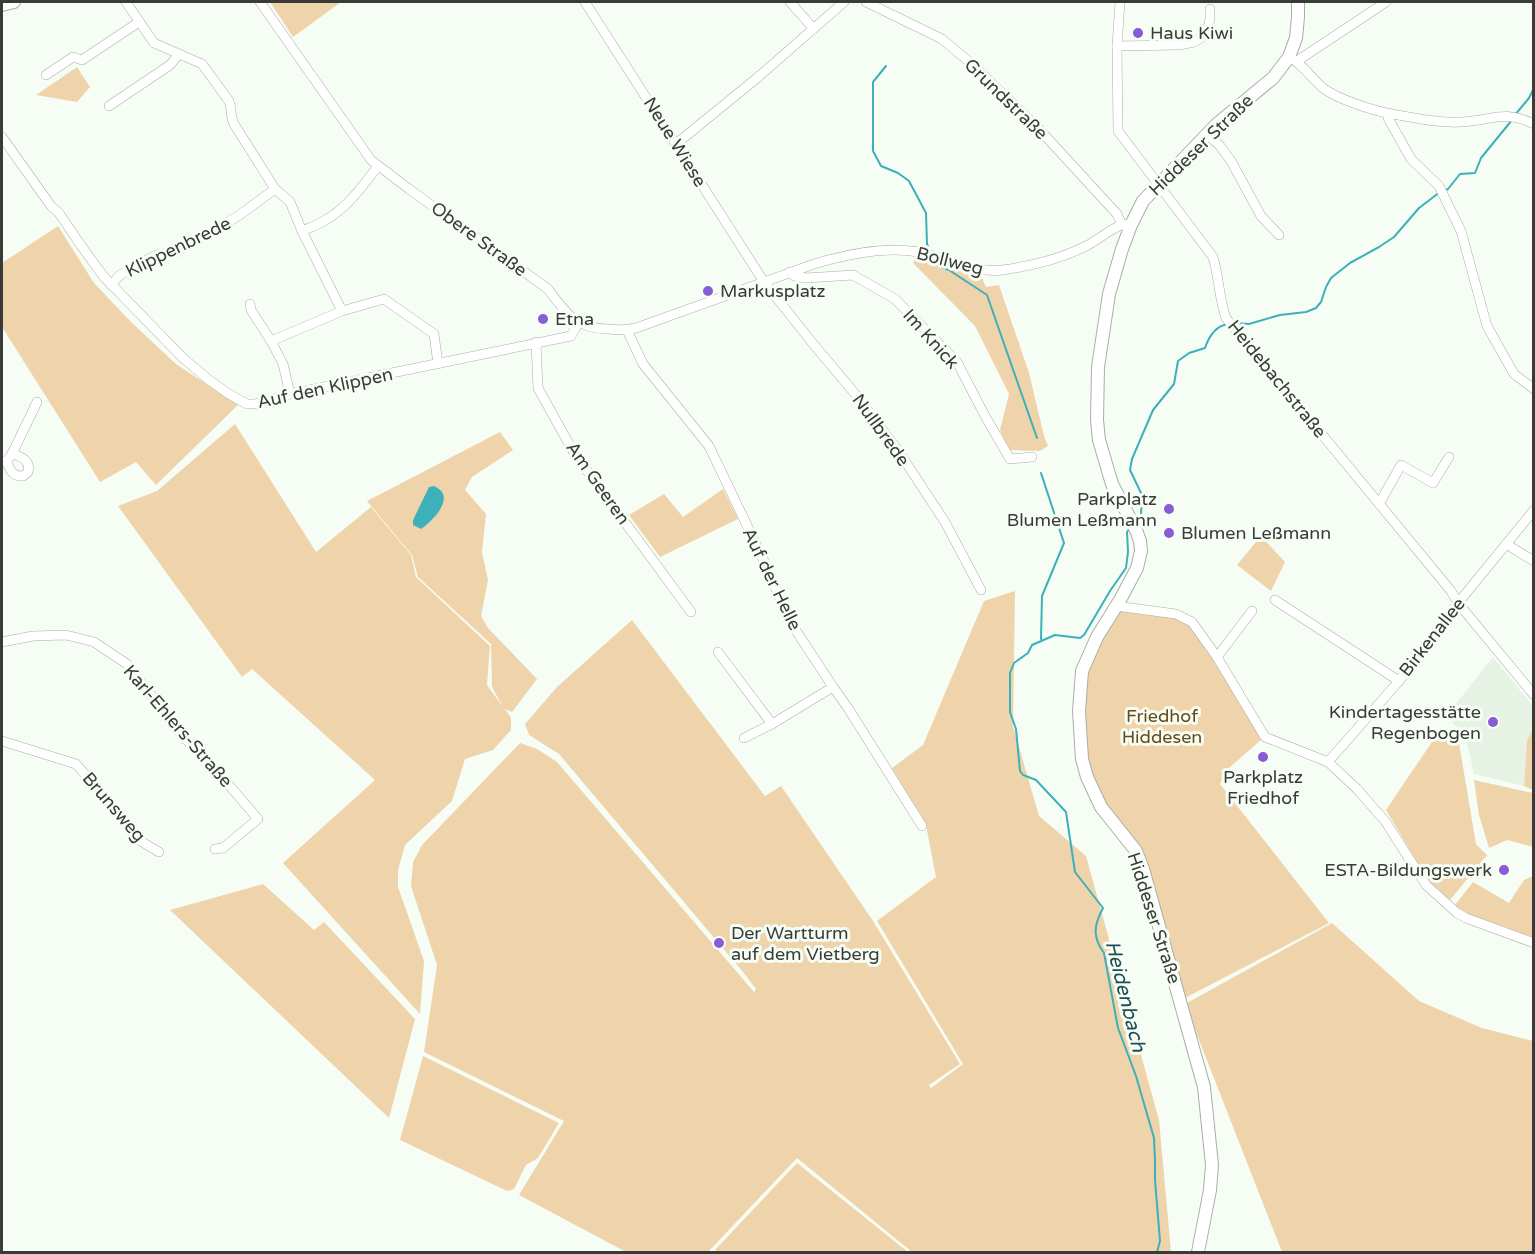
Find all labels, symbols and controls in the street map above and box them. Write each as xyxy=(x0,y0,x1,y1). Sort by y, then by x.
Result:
place label: Haus Kiwi xyxy=(1150,22,1233,44)
marker: Haus Kiwi xyxy=(1131,26,1145,40)
street label: Grundstraße xyxy=(960,54,1052,144)
street label: Hiddeser Straße xyxy=(1144,90,1258,200)
street label: Neue Wiese xyxy=(639,93,711,191)
street label: Obere Straße xyxy=(427,197,531,281)
street label: Klippenbrede xyxy=(122,212,234,282)
street label: Bollweg xyxy=(914,242,986,280)
place label: Markusplatz xyxy=(720,280,825,302)
marker: Markusplatz xyxy=(701,284,715,298)
street label: Im Knick xyxy=(898,304,964,374)
place label: Etna xyxy=(555,308,594,330)
marker: Etna xyxy=(536,312,550,326)
street label: Heidebachstraße xyxy=(1223,316,1331,442)
street label: Auf den Klippen xyxy=(255,363,395,413)
street label: Nullbrede xyxy=(847,390,915,470)
street label: Am Geeren xyxy=(561,437,635,529)
place label: Parkplatz Blumen Leßmann xyxy=(1007,488,1157,531)
marker: Parkplatz Blumen Leßmann xyxy=(1162,502,1176,516)
place label: Blumen Leßmann xyxy=(1181,522,1331,544)
street label: Auf der Helle xyxy=(738,524,806,634)
marker: Blumen Leßmann xyxy=(1162,526,1176,540)
street label: Birkenallee xyxy=(1394,593,1470,681)
street label: Karl-Ehlers-Straße xyxy=(119,660,237,792)
place label: Kindertagesstätte Regenbogen xyxy=(1329,701,1481,744)
park label: Friedhof Hiddesen xyxy=(1122,705,1202,748)
marker: Kindertagesstätte Regenbogen xyxy=(1486,715,1500,729)
marker: Parkplatz Friedhof xyxy=(1256,750,1270,764)
place label: Parkplatz Friedhof xyxy=(1223,766,1303,809)
street label: Brunsweg xyxy=(78,768,150,846)
street label: Hiddeser Straße xyxy=(1122,849,1186,987)
place label: ESTA-Bildungswerk xyxy=(1324,859,1492,881)
marker: ESTA-Bildungswerk xyxy=(1497,863,1511,877)
place label: Der Wartturm auf dem Vietberg xyxy=(731,922,880,965)
marker: Der Wartturm auf dem Vietberg xyxy=(712,936,726,950)
water label: Heidenbach xyxy=(1100,938,1151,1055)

